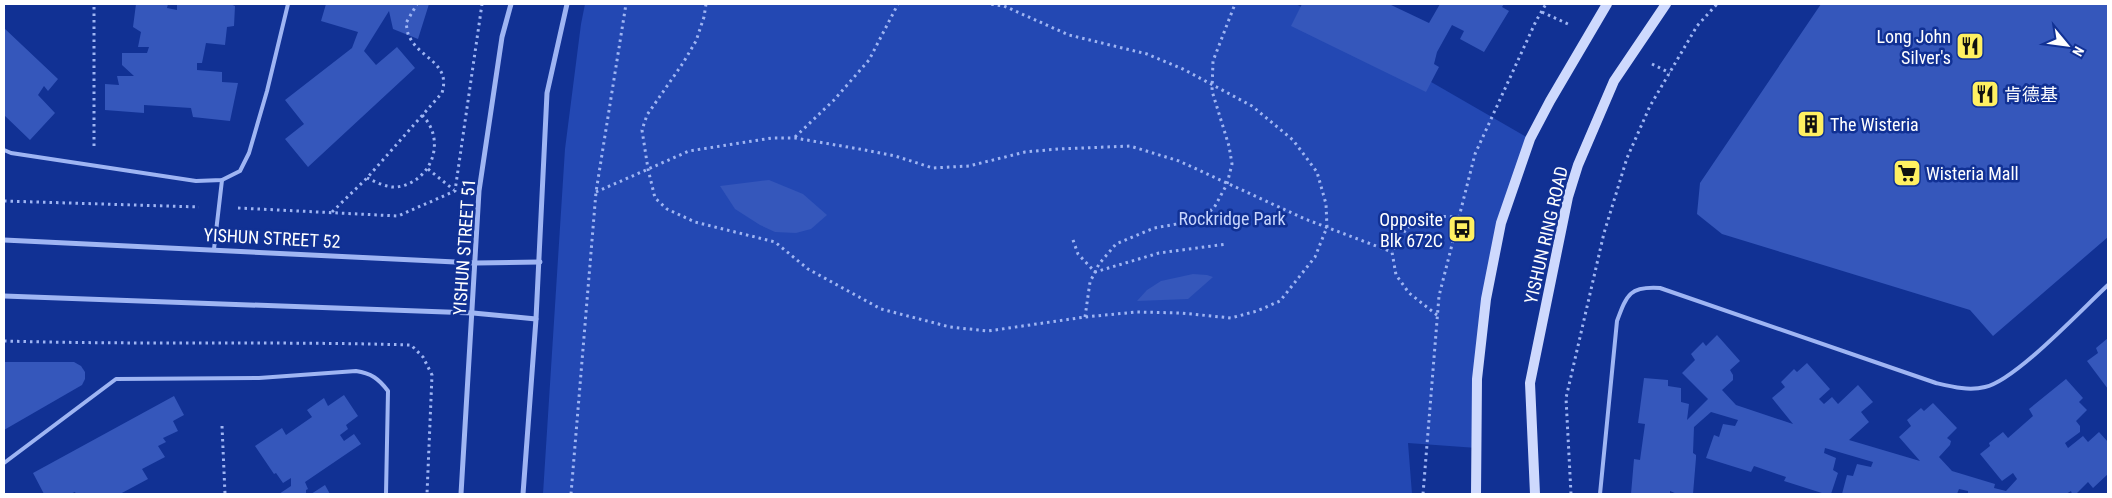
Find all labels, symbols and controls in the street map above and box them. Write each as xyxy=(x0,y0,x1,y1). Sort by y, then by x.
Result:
north arrow xyxy=(2042,20,2092,70)
place label: Long John Silver's xyxy=(1877,26,1951,68)
restaurant icon: Long John Silver's xyxy=(1955,31,1985,61)
text: N xyxy=(2069,44,2087,59)
restaurant icon: 肯德基 xyxy=(1970,79,2000,109)
place label: 肯德基 xyxy=(2004,84,2058,105)
building icon: The Wisteria xyxy=(1796,109,1826,139)
place label: The Wisteria xyxy=(1830,114,1919,135)
supermarket icon: Wisteria Mall xyxy=(1892,158,1922,188)
place label: Wisteria Mall xyxy=(1926,163,2019,184)
street label: YISHUN RING ROAD xyxy=(1520,164,1572,306)
street label: YISHUN STREET 51 xyxy=(449,178,479,316)
park label: Rockridge Park xyxy=(1178,208,1286,229)
place label: Opposite Blk 672C xyxy=(1379,209,1443,251)
bus stop icon: Opposite Blk 672C xyxy=(1447,214,1477,244)
street label: YISHUN STREET 52 xyxy=(203,224,341,252)

